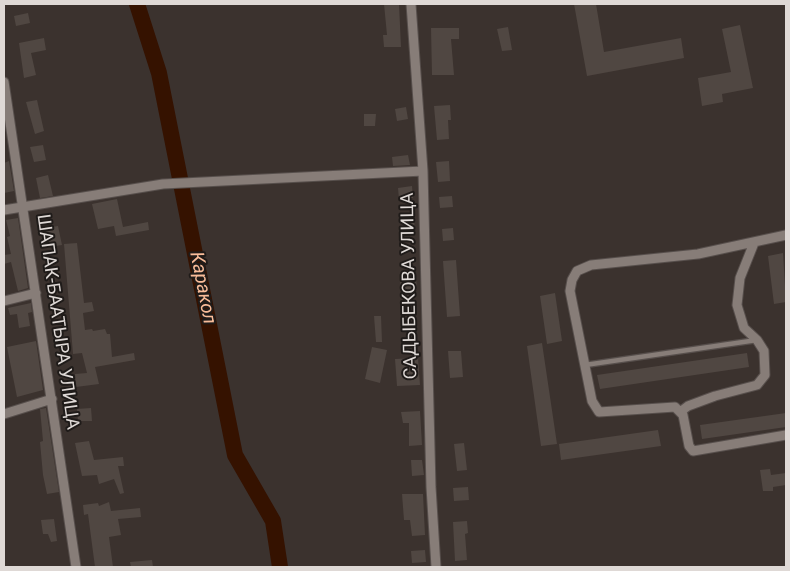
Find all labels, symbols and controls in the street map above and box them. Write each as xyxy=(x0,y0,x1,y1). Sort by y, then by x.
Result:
street label: САДЫБЕКОВА УЛИЦА xyxy=(398,192,422,380)
street label: ШАПАК-БААТЫРА УЛИЦА xyxy=(31,213,83,431)
water label: Каракол xyxy=(184,250,220,326)

